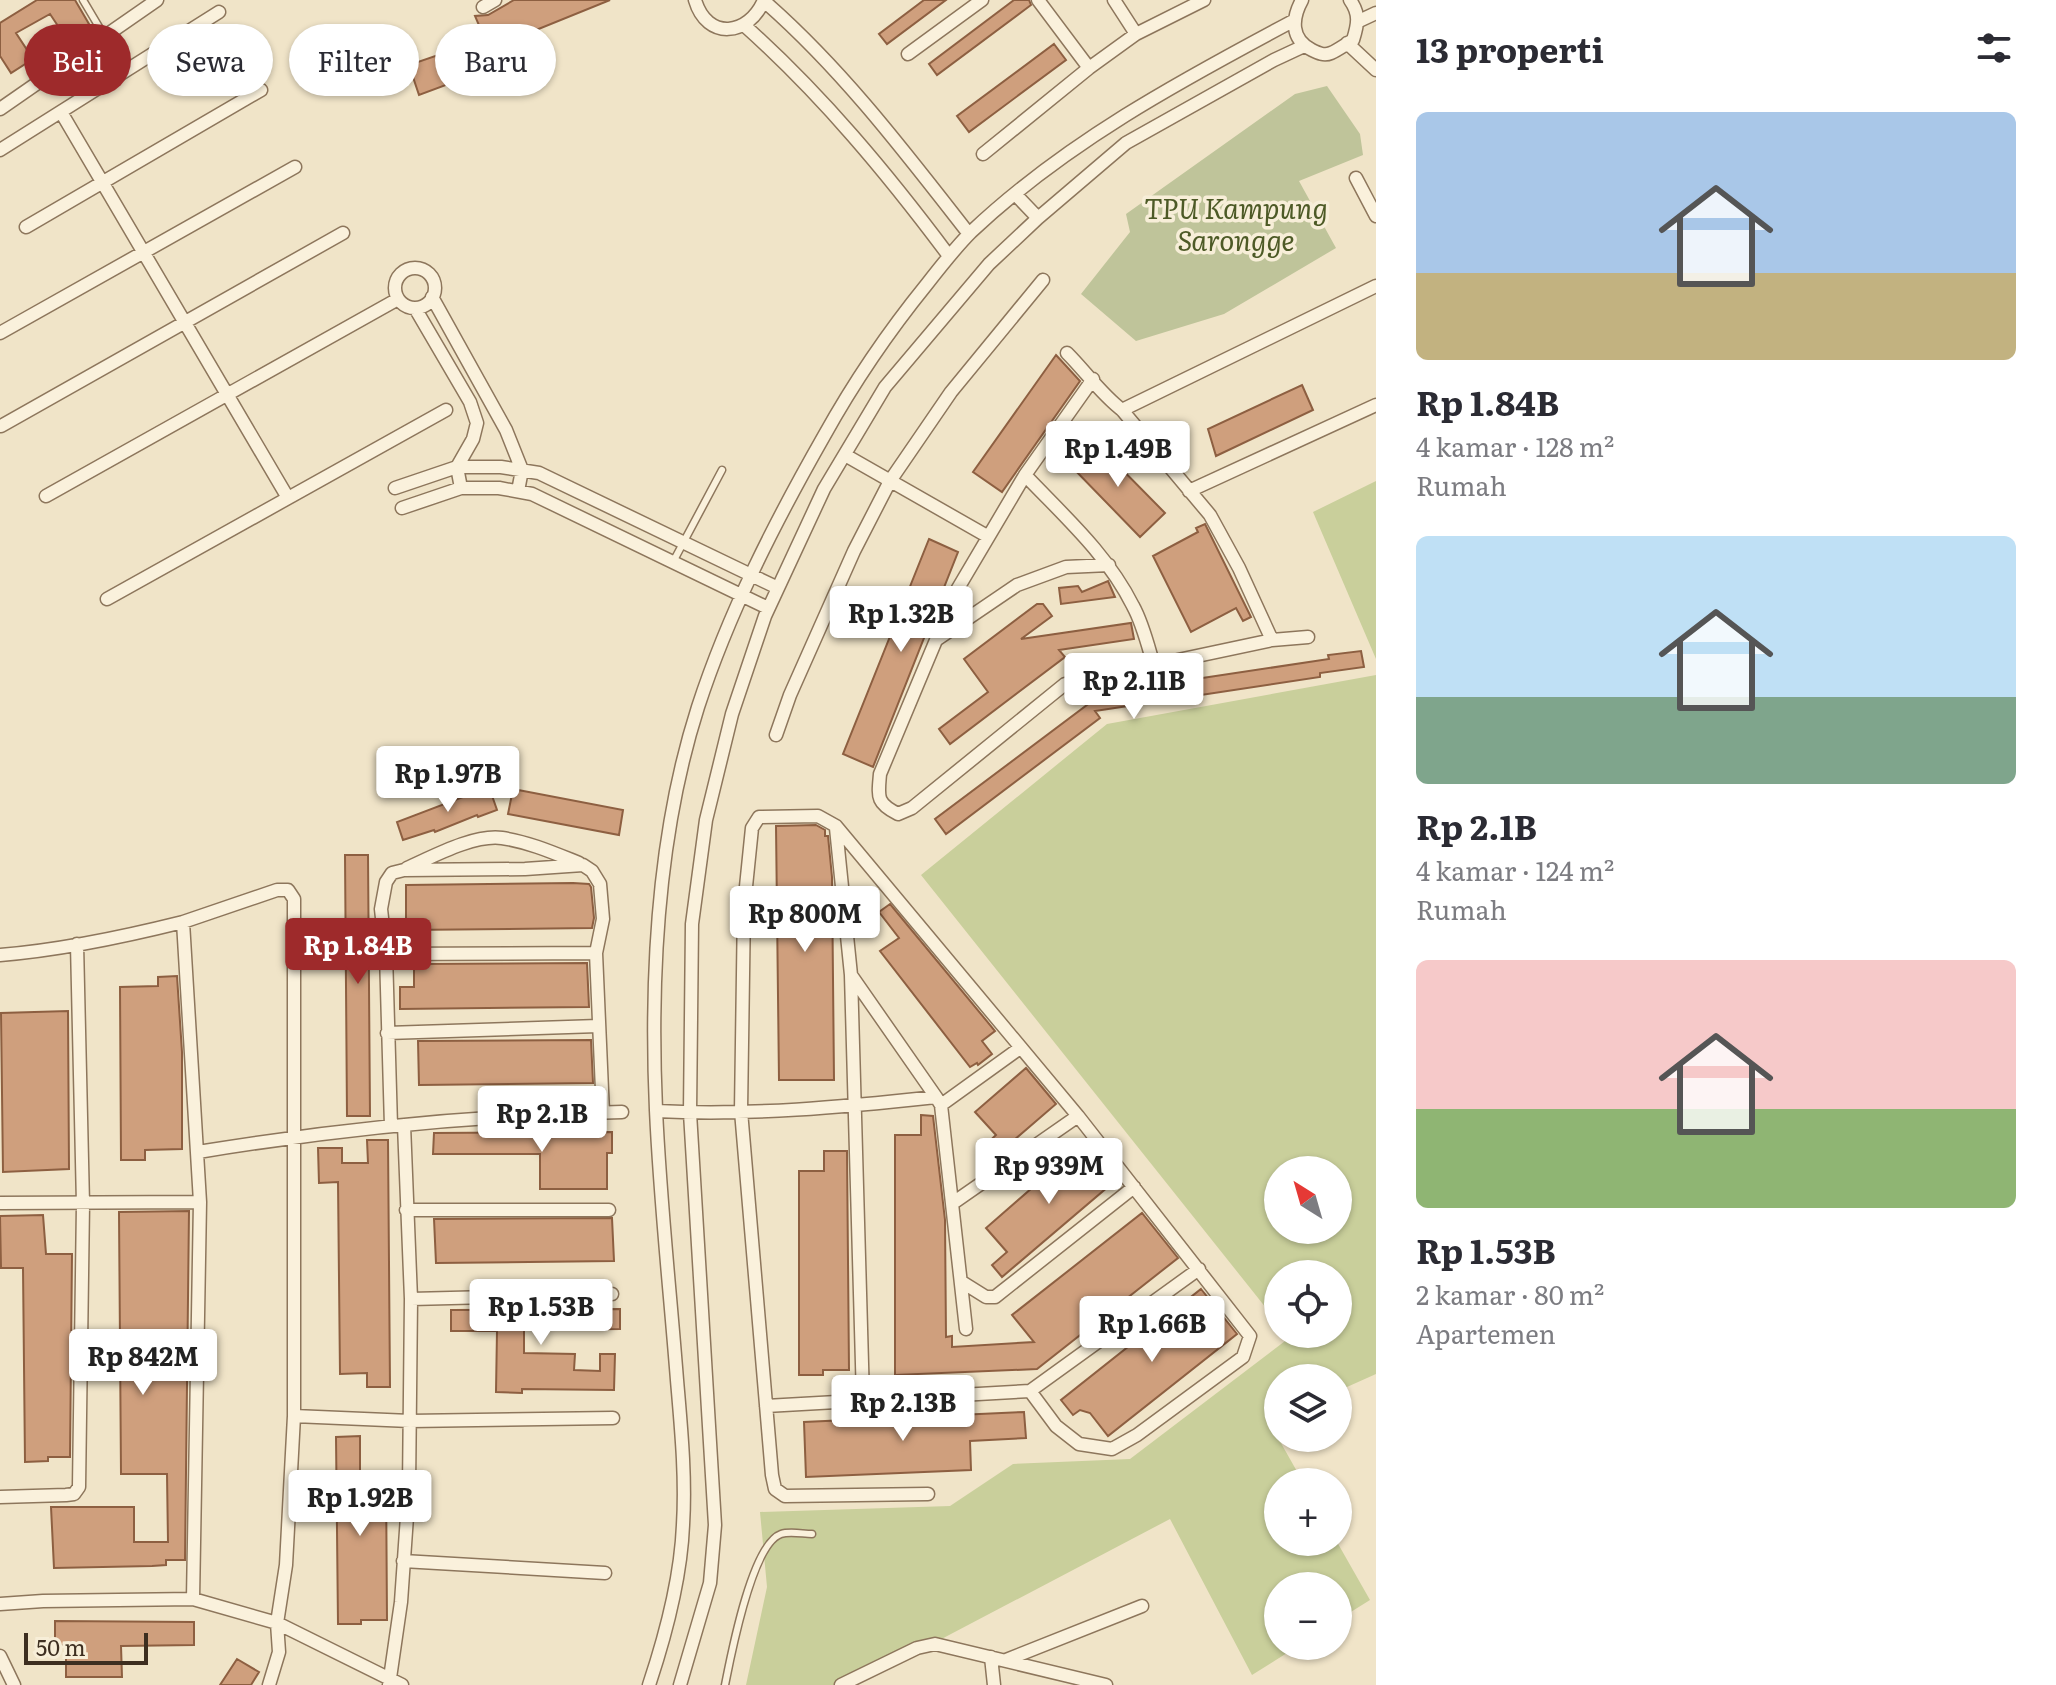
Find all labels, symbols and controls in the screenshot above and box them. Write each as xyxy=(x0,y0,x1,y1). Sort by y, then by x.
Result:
text: 13 properti xyxy=(1416,23,1604,73)
chip: Beli xyxy=(24,24,131,96)
chip: Sewa xyxy=(147,24,273,96)
chip: Filter xyxy=(289,24,419,96)
chip: Baru xyxy=(435,24,556,96)
icon: filters xyxy=(1972,26,2016,70)
icon: home xyxy=(1644,164,1788,308)
park label: TPU Kampung Sarongge xyxy=(1144,186,1328,260)
text: Rp 1.84B xyxy=(1416,376,1559,426)
pin: Rp 1.49B xyxy=(1035,421,1201,489)
text: 4 kamar · 128 m² xyxy=(1416,426,1614,465)
text: Rp 1.49B xyxy=(1064,427,1172,466)
text: Rumah xyxy=(1416,465,1507,504)
pin: Rp 1.32B xyxy=(818,586,984,654)
icon: home xyxy=(1644,588,1788,732)
text: Rp 1.32B xyxy=(848,592,954,631)
pin: Rp 2.11B xyxy=(1051,653,1217,721)
text: Rp 2.11B xyxy=(1082,659,1186,698)
pin: Rp 1.97B xyxy=(365,746,531,814)
text: Rp 1.97B xyxy=(394,752,502,791)
text: Rp 2.1B xyxy=(1416,800,1537,850)
text: 4 kamar · 124 m² xyxy=(1416,850,1614,889)
pin: Rp 800M xyxy=(731,886,879,954)
text: Rumah xyxy=(1416,889,1507,928)
text: Rp 800M xyxy=(748,892,862,931)
pin: Rp 1.84B xyxy=(275,918,441,986)
text: Rp 1.84B xyxy=(303,924,413,963)
icon: home xyxy=(1644,1012,1788,1156)
pin: Rp 2.1B xyxy=(468,1086,616,1154)
text: Rp 2.1B xyxy=(496,1092,588,1131)
pin: Rp 939M xyxy=(975,1138,1123,1206)
text: Rp 939M xyxy=(993,1144,1105,1183)
north arrow xyxy=(1264,1156,1352,1244)
map controls xyxy=(1264,1156,1352,1660)
text: Rp 1.53B xyxy=(1416,1224,1556,1274)
button: locate xyxy=(1264,1260,1352,1348)
text: 2 kamar · 80 m² xyxy=(1416,1274,1604,1313)
pin: Rp 1.53B xyxy=(458,1279,624,1347)
text: Rp 1.53B xyxy=(488,1285,594,1324)
pin: Rp 1.66B xyxy=(1069,1296,1235,1364)
text: Rp 1.66B xyxy=(1098,1302,1206,1341)
text: Apartemen xyxy=(1416,1313,1556,1352)
pin: Rp 842M xyxy=(69,1329,217,1397)
text: Rp 842M xyxy=(87,1335,199,1374)
button: layers xyxy=(1264,1364,1352,1452)
pin: Rp 2.13B xyxy=(820,1375,986,1443)
text: Rp 2.13B xyxy=(849,1381,957,1420)
button: + xyxy=(1264,1468,1352,1556)
pin: Rp 1.92B xyxy=(277,1470,443,1538)
text: Rp 1.92B xyxy=(306,1476,414,1515)
button: − xyxy=(1264,1572,1352,1660)
scale bar xyxy=(24,1629,148,1665)
text: 50 m xyxy=(36,1630,86,1663)

